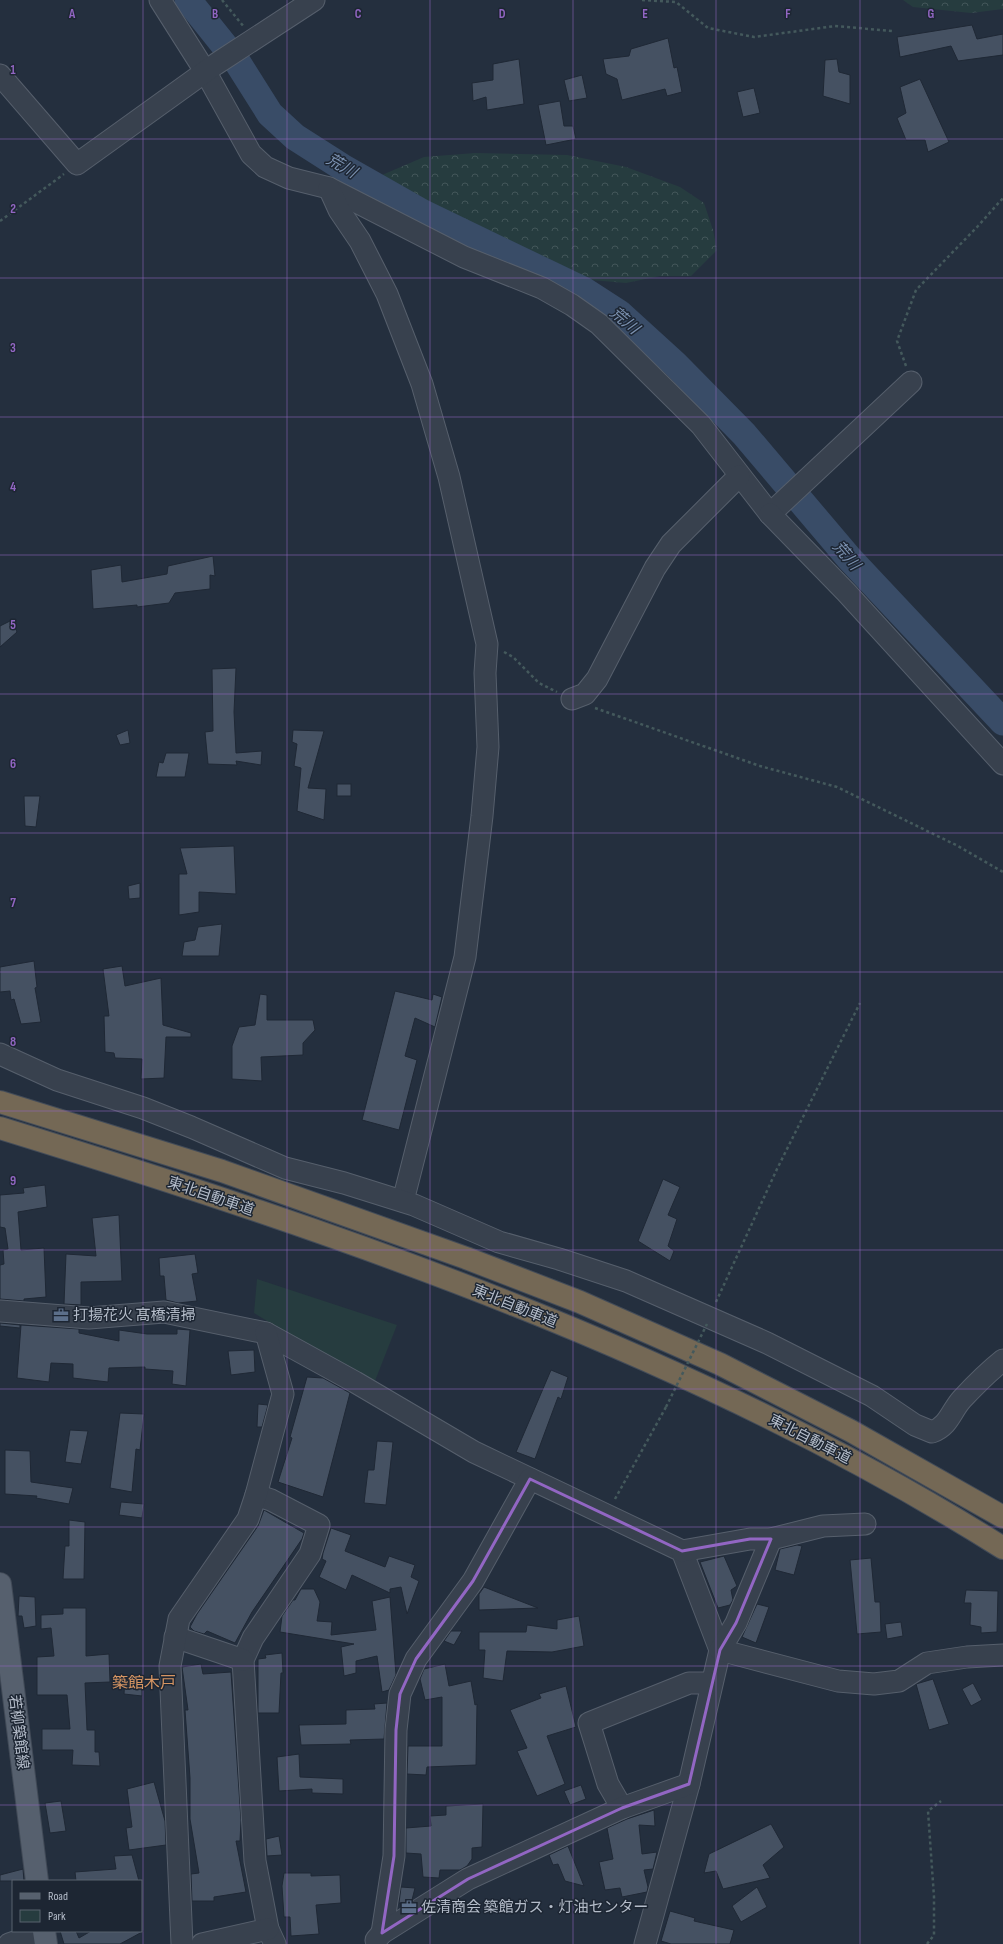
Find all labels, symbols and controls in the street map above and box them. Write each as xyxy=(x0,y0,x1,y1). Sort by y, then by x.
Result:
text: A xyxy=(68,6,76,22)
text: B xyxy=(212,6,218,22)
text: C xyxy=(355,6,362,22)
text: D xyxy=(499,6,506,22)
text: E xyxy=(642,6,648,22)
text: F xyxy=(785,6,791,22)
text: G xyxy=(928,6,935,22)
text: 1 xyxy=(10,62,16,78)
water label: 荒川 xyxy=(323,150,362,184)
text: 2 xyxy=(10,201,16,217)
water label: 荒川 xyxy=(606,304,644,340)
text: 3 xyxy=(10,340,16,356)
text: 4 xyxy=(10,479,16,495)
water label: 荒川 xyxy=(828,538,865,576)
text: 5 xyxy=(10,617,16,633)
text: 6 xyxy=(10,756,16,772)
text: 7 xyxy=(10,895,16,911)
text: 8 xyxy=(10,1034,16,1050)
text: 9 xyxy=(10,1173,16,1189)
street label: 東北自動車道 xyxy=(165,1173,256,1220)
street label: 東北自動車道 xyxy=(470,1281,560,1332)
office icon: 打揚花火 髙橋清掃 xyxy=(52,1306,70,1324)
place label: 打揚花火 髙橋清掃 xyxy=(73,1306,195,1325)
street label: 東北自動車道 xyxy=(765,1411,854,1468)
district label: 築館木戸 xyxy=(112,1674,176,1693)
street label: 若柳築館線 xyxy=(5,1694,33,1770)
legend xyxy=(12,1880,142,1932)
text: Road xyxy=(48,1889,68,1904)
office icon: 佐清商会 築館ガス・灯油センター xyxy=(400,1898,418,1916)
place label: 佐清商会 築館ガス・灯油センター xyxy=(421,1898,648,1917)
text: Park xyxy=(48,1909,66,1924)

